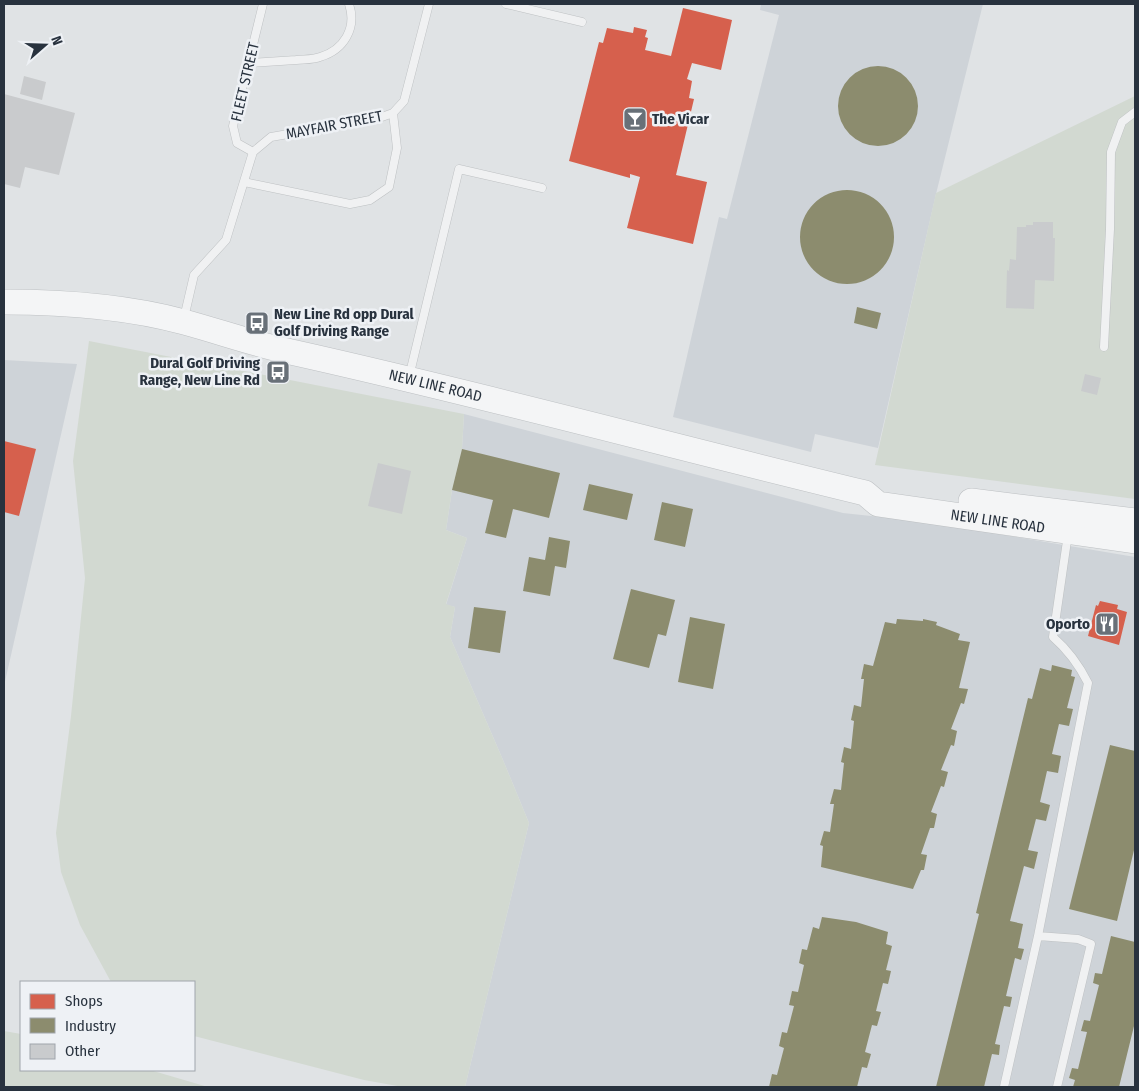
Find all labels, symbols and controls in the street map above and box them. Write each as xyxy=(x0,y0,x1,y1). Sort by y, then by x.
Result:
north arrow xyxy=(20,20,70,70)
text: N xyxy=(47,34,66,48)
street label: FLEET STREET xyxy=(227,40,263,123)
bar icon: The Vicar xyxy=(622,106,648,132)
street label: MAYFAIR STREET xyxy=(284,107,384,143)
place label: The Vicar xyxy=(652,110,710,128)
place label: New Line Rd opp Dural Golf Driving Range xyxy=(274,305,414,340)
bus stop icon: New Line Rd opp Dural Golf Driving Range xyxy=(244,310,270,336)
place label: Dural Golf Driving Range, New Line Rd xyxy=(139,354,261,389)
bus stop icon: Dural Golf Driving Range, New Line Rd xyxy=(265,359,291,385)
street label: NEW LINE ROAD xyxy=(387,366,484,406)
street label: NEW LINE ROAD xyxy=(949,506,1046,537)
restaurant icon: Oporto xyxy=(1094,611,1120,637)
place label: Oporto xyxy=(1046,615,1090,633)
legend xyxy=(20,981,195,1071)
text: Shops xyxy=(65,992,103,1010)
text: Industry xyxy=(65,1017,116,1035)
text: Other xyxy=(65,1042,101,1060)

